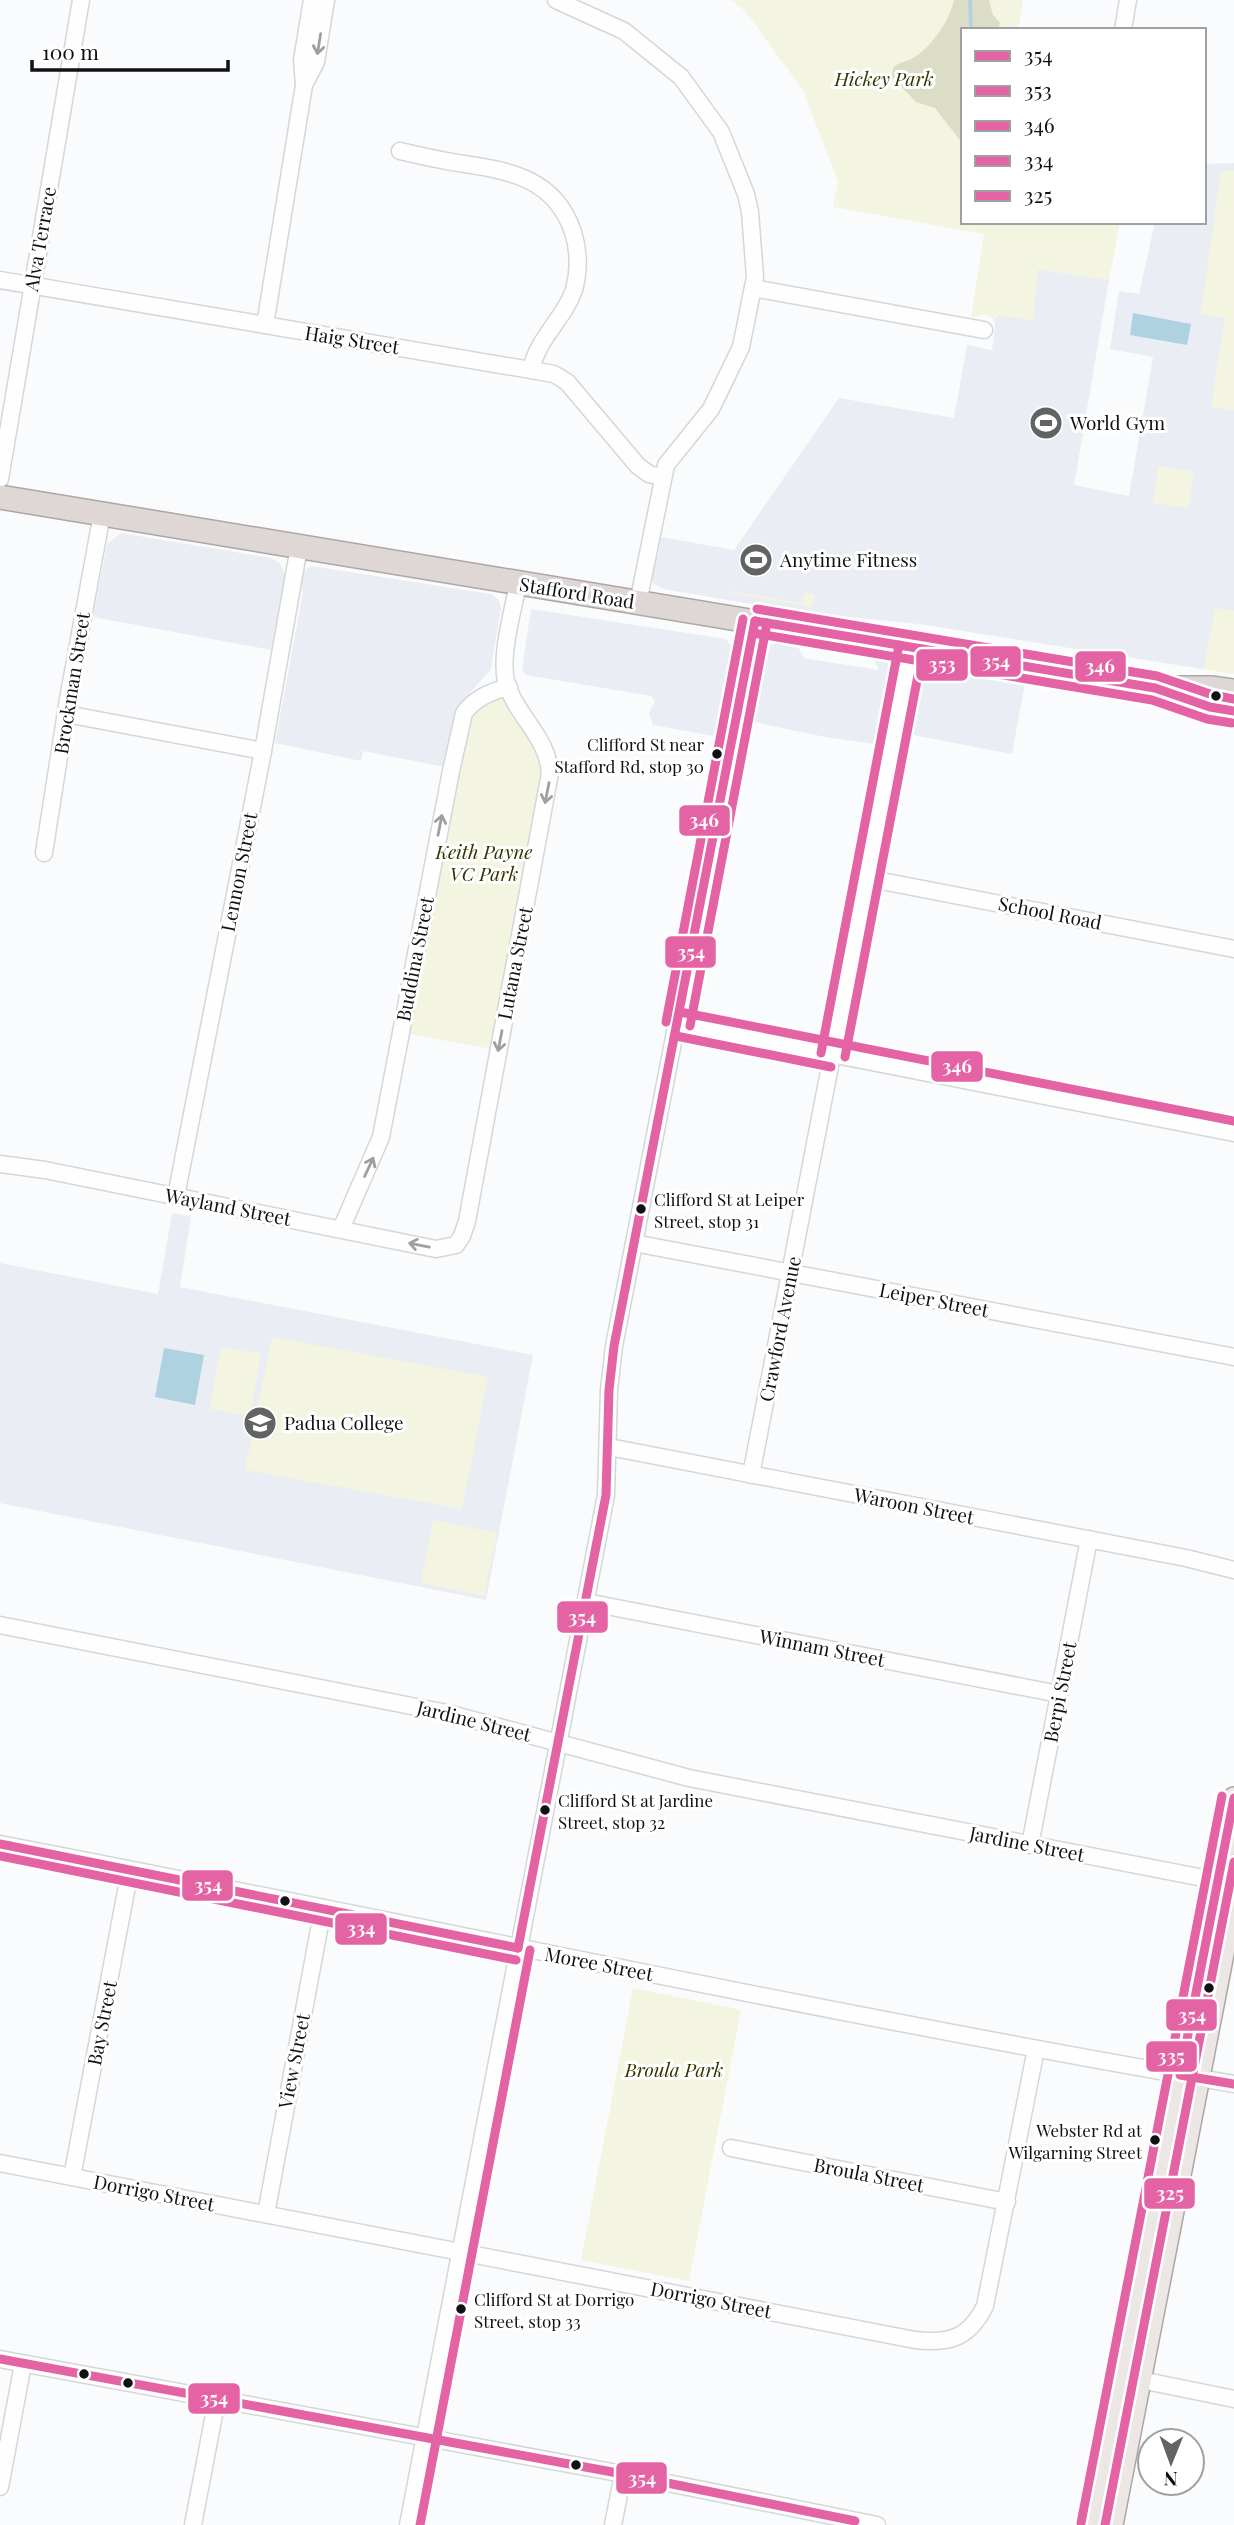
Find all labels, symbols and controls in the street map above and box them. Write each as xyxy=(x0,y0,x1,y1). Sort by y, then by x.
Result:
scale bar xyxy=(32,28,228,72)
legend xyxy=(961,28,1206,224)
one-way arrow xyxy=(312,32,325,55)
text: 100 m xyxy=(42,37,99,65)
text: 354 xyxy=(1024,40,1053,68)
park label: Hickey Park xyxy=(834,65,934,91)
text: 353 xyxy=(1024,75,1052,103)
text: 346 xyxy=(1024,110,1055,138)
text: 334 xyxy=(1024,145,1053,173)
text: 325 xyxy=(1024,180,1052,208)
street label: Alva Terrace xyxy=(17,184,61,294)
street label: Haig Street xyxy=(303,319,401,359)
sports icon: World Gym xyxy=(1027,404,1065,442)
place label: World Gym xyxy=(1069,409,1165,435)
sports icon: Anytime Fitness xyxy=(737,541,775,579)
place label: Anytime Fitness xyxy=(779,546,917,572)
street label: Stafford Road xyxy=(518,570,636,614)
street label: Brockman Street xyxy=(47,610,95,756)
line badge: 354 xyxy=(969,645,1022,678)
text: 354 xyxy=(982,647,1010,673)
line badge: 353 xyxy=(915,648,969,682)
text: 353 xyxy=(928,650,956,676)
line badge: 346 xyxy=(1074,650,1127,683)
text: 346 xyxy=(1085,652,1115,678)
unlabelled marker xyxy=(1209,689,1223,703)
place label: Clifford St near Stafford Rd, stop 30 xyxy=(554,733,704,777)
marker: Clifford St near Stafford Rd, stop 30 xyxy=(710,747,724,761)
one-way arrow xyxy=(540,781,553,804)
line badge: 346 xyxy=(678,804,731,837)
text: 346 xyxy=(689,806,719,832)
street label: Lennon Street xyxy=(214,810,262,934)
one-way arrow xyxy=(434,814,448,837)
park label: Keith Payne VC Park xyxy=(435,838,532,886)
street label: School Road xyxy=(996,889,1104,935)
street label: Buddina Street xyxy=(389,894,439,1024)
street label: Lutana Street xyxy=(490,904,538,1022)
line badge: 354 xyxy=(664,935,717,969)
text: 354 xyxy=(677,938,705,964)
one-way arrow xyxy=(493,1029,507,1052)
line badge: 346 xyxy=(930,1050,984,1083)
text: 346 xyxy=(942,1052,972,1078)
one-way arrow xyxy=(363,1157,376,1178)
street label: Wayland Street xyxy=(162,1181,294,1231)
place label: Clifford St at Leiper Street, stop 31 xyxy=(654,1188,805,1232)
marker: Clifford St at Leiper Street, stop 31 xyxy=(634,1202,648,1216)
one-way arrow xyxy=(408,1238,431,1252)
street label: Crawford Avenue xyxy=(752,1254,806,1404)
street label: Leiper Street xyxy=(877,1276,991,1322)
school or university icon: Padua College xyxy=(241,1404,279,1442)
place label: Padua College xyxy=(284,1409,404,1435)
street label: Waroon Street xyxy=(851,1480,977,1529)
line badge: 354 xyxy=(556,1600,609,1634)
text: 354 xyxy=(568,1603,596,1629)
street label: Winnam Street xyxy=(756,1622,887,1672)
street label: Berpi Street xyxy=(1037,1639,1082,1744)
street label: Jardine Street xyxy=(414,1693,534,1747)
place label: Clifford St at Jardine Street, stop 32 xyxy=(558,1789,713,1833)
marker: Clifford St at Jardine Street, stop 32 xyxy=(538,1803,552,1817)
street label: Jardine Street xyxy=(966,1819,1087,1867)
line badge: 354 xyxy=(181,1869,234,1902)
text: 354 xyxy=(194,1871,222,1897)
unlabelled marker xyxy=(278,1894,292,1908)
line badge: 334 xyxy=(334,1912,388,1946)
text: 334 xyxy=(347,1914,375,1940)
street label: Moree Street xyxy=(543,1940,656,1986)
street label: Bay Street xyxy=(80,1978,122,2068)
unlabelled marker xyxy=(1202,1981,1216,1995)
line badge: 354 xyxy=(1165,1998,1218,2032)
text: 354 xyxy=(1178,2001,1206,2027)
street label: View Street xyxy=(271,2011,315,2112)
line badge: 335 xyxy=(1145,2040,1198,2073)
text: 335 xyxy=(1157,2042,1185,2068)
park label: Broula Park xyxy=(624,2056,724,2082)
place label: Webster Rd at Wilgarning Street xyxy=(1007,2119,1143,2163)
marker: Webster Rd at Wilgarning Street xyxy=(1148,2133,1162,2147)
street label: Broula Street xyxy=(812,2151,927,2197)
street label: Dorrigo Street xyxy=(92,2168,217,2217)
line badge: 325 xyxy=(1143,2177,1196,2210)
text: 325 xyxy=(1156,2179,1184,2205)
street label: Dorrigo Street xyxy=(649,2275,774,2324)
place label: Clifford St at Dorrigo Street, stop 33 xyxy=(474,2288,634,2332)
marker: Clifford St at Dorrigo Street, stop 33 xyxy=(454,2302,468,2316)
unlabelled marker xyxy=(77,2367,91,2381)
unlabelled marker xyxy=(121,2376,135,2390)
line badge: 354 xyxy=(187,2382,241,2415)
text: 354 xyxy=(200,2384,228,2410)
north arrow xyxy=(1136,2427,1206,2497)
unlabelled marker xyxy=(569,2458,583,2472)
line badge: 354 xyxy=(615,2461,668,2495)
text: 354 xyxy=(628,2464,656,2490)
text: N xyxy=(1163,2467,1178,2493)

